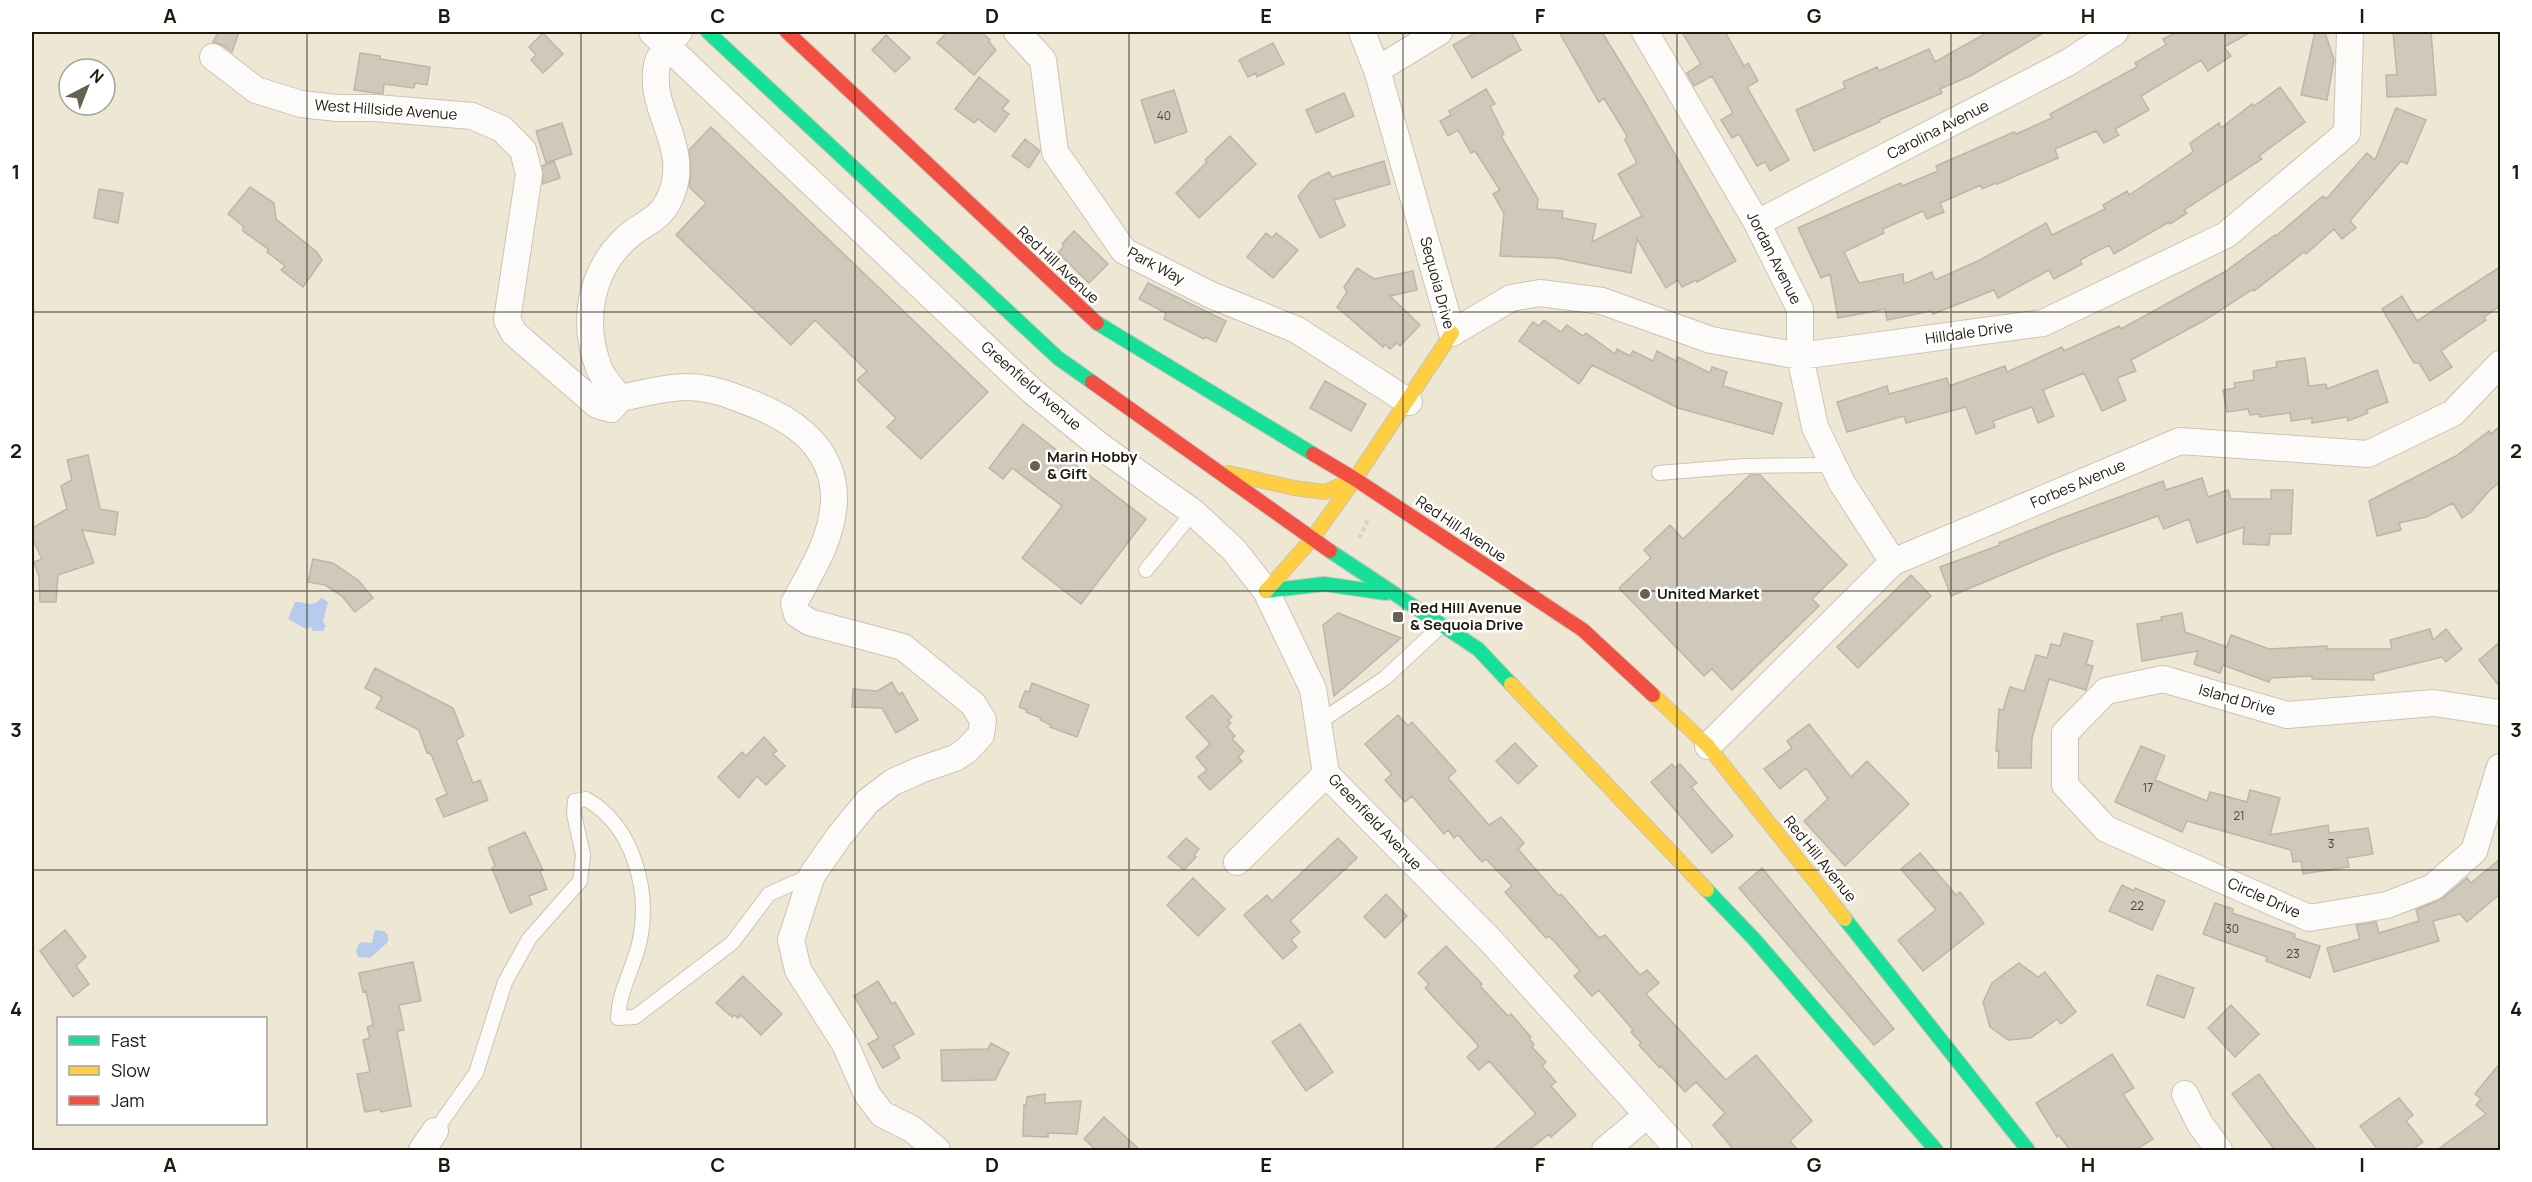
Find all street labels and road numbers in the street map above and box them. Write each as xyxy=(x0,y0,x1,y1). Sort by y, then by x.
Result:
street label: West Hillside Avenue xyxy=(314,94,458,125)
street label: Carolina Avenue xyxy=(1883,95,1993,164)
street label: Jordan Avenue xyxy=(1742,208,1807,308)
street label: Red Hill Avenue xyxy=(1013,221,1104,308)
street label: Sequoia Drive xyxy=(1415,234,1460,331)
street label: Park Way xyxy=(1124,242,1189,289)
street label: Hilldale Drive xyxy=(1924,316,2014,349)
street label: Greenfield Avenue xyxy=(977,336,1086,435)
street label: Forbes Avenue xyxy=(2027,454,2129,513)
street label: Red Hill Avenue xyxy=(1412,490,1511,567)
street label: Island Drive xyxy=(2196,679,2278,721)
street label: Greenfield Avenue xyxy=(1324,769,1427,875)
street label: Red Hill Avenue xyxy=(1779,811,1862,906)
street label: Circle Drive xyxy=(2224,872,2304,923)

